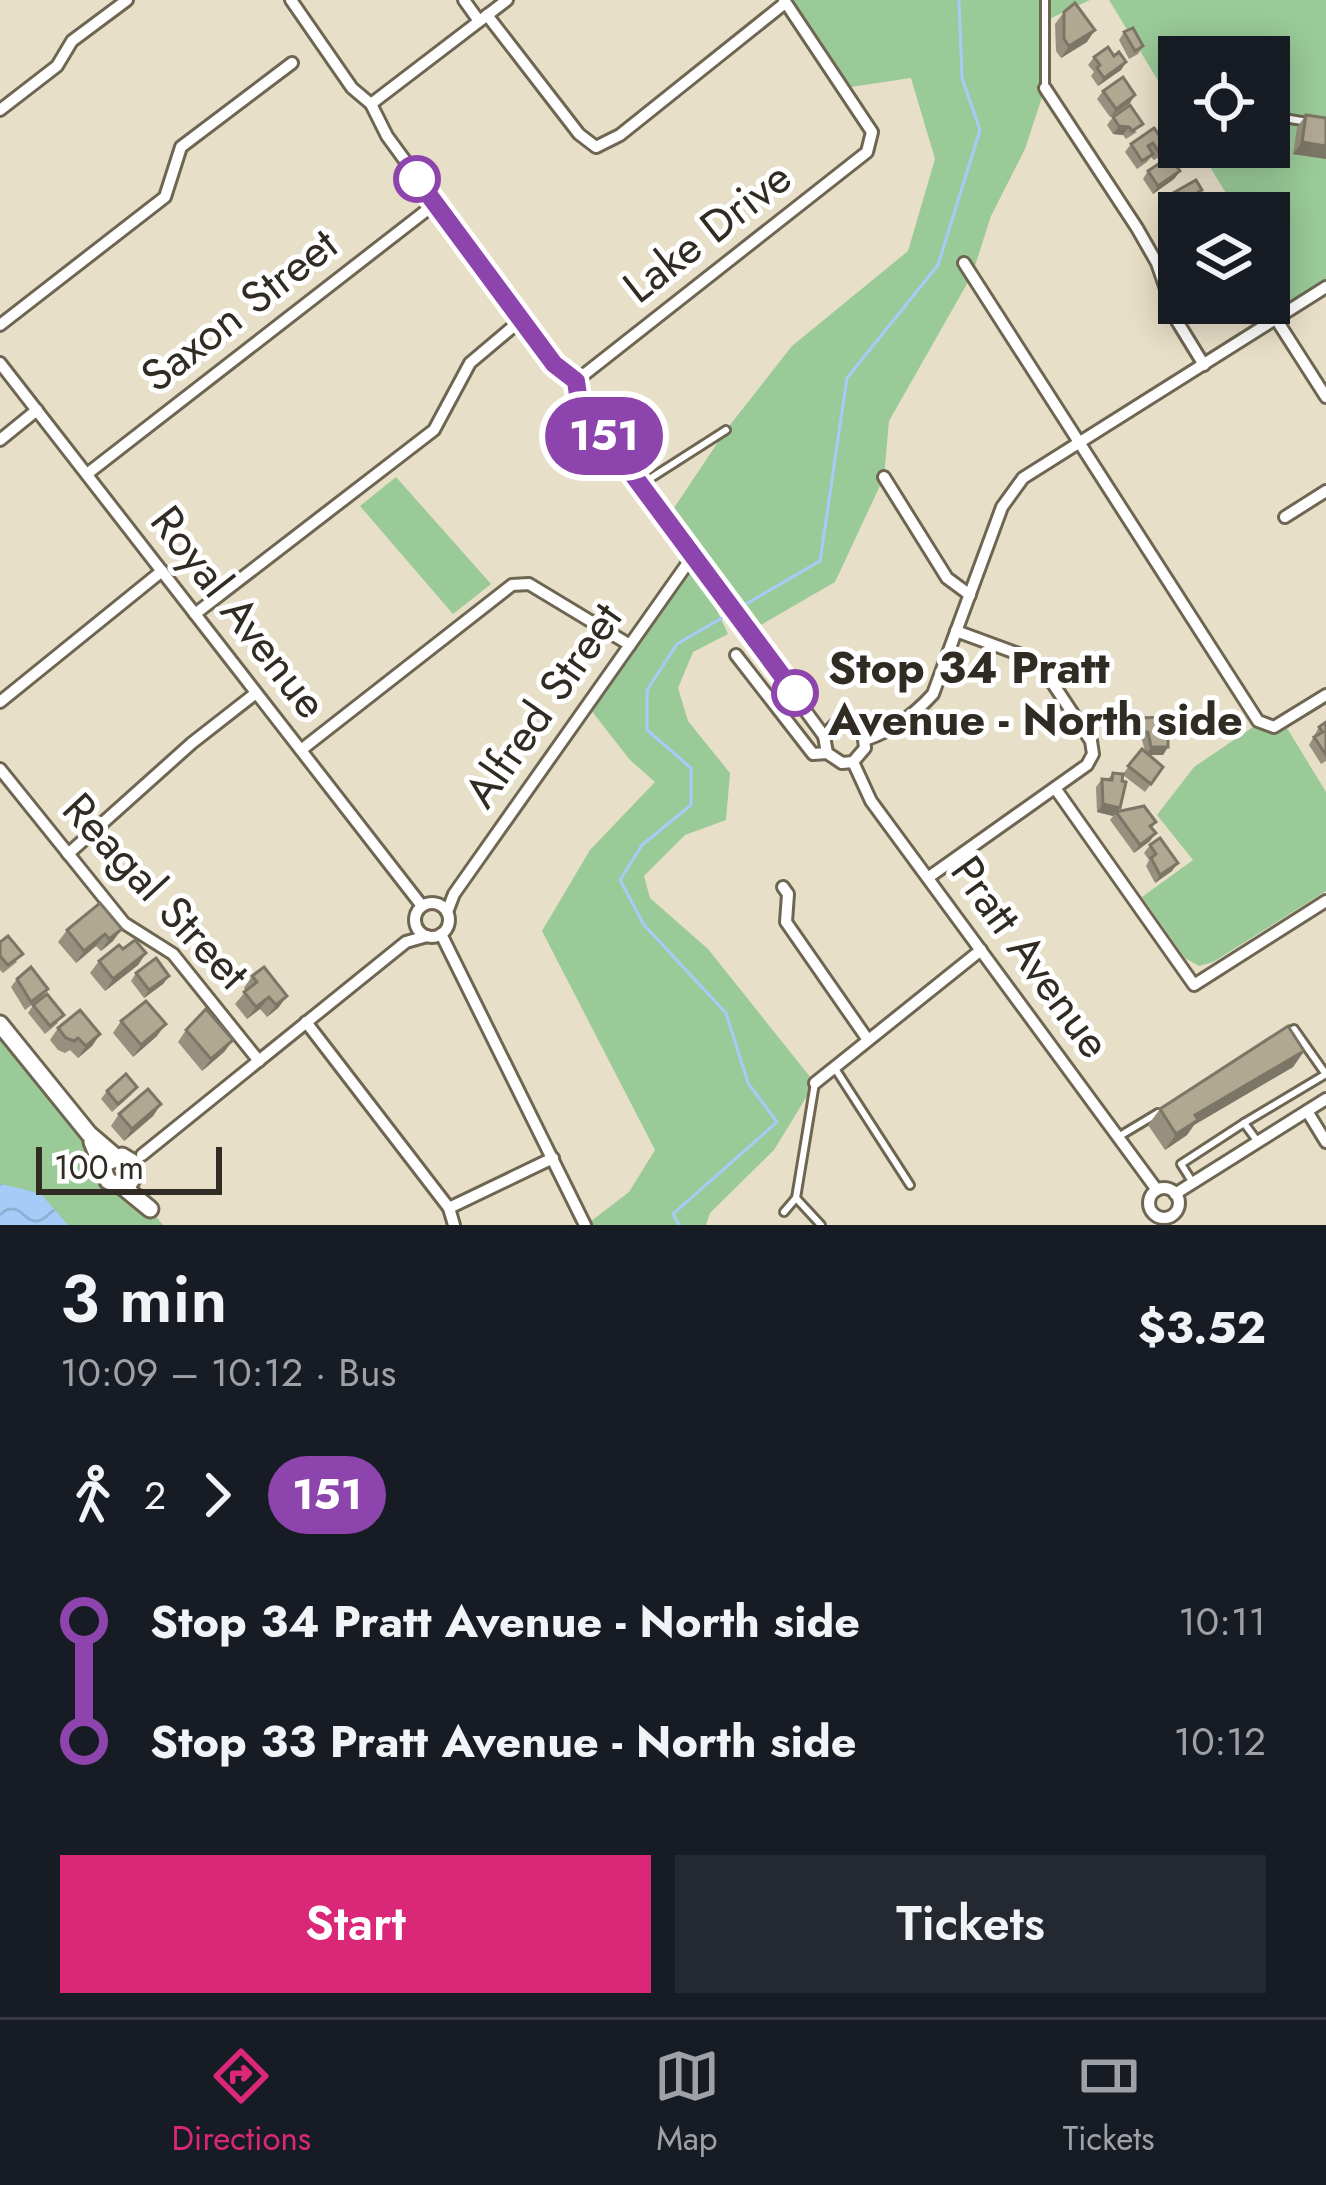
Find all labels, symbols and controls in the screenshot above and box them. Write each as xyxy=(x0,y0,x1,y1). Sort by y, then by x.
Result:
map controls xyxy=(1158,36,1290,324)
button: locate xyxy=(1158,36,1290,168)
street label: Lake Drive xyxy=(609,146,805,318)
unlabelled marker xyxy=(395,157,439,201)
button: layers xyxy=(1158,192,1290,324)
street label: Saxon Street xyxy=(127,212,351,408)
line badge: 151 xyxy=(535,397,673,475)
text: 151 xyxy=(569,405,639,466)
street label: Royal Avenue xyxy=(135,492,343,732)
street label: Alfred Street xyxy=(448,589,638,821)
place label: Stop 34 Pratt Avenue - North side xyxy=(827,635,1243,752)
marker: Stop 34 Pratt Avenue - North side xyxy=(773,671,817,715)
street label: Reagal Street xyxy=(47,778,265,1004)
street label: Pratt Avenue xyxy=(935,842,1127,1072)
scale bar xyxy=(36,1141,222,1194)
text: 100 m xyxy=(54,1144,144,1191)
text: 3 min xyxy=(60,1251,227,1347)
text: $3.52 xyxy=(1138,1295,1266,1360)
text: 10:09 – 10:12 · Bus xyxy=(60,1344,396,1401)
icon: walk xyxy=(60,1462,126,1528)
icon: forward xyxy=(184,1462,250,1528)
text: 151 xyxy=(292,1464,362,1525)
text: 2 xyxy=(144,1467,166,1524)
text: Stop 34 Pratt Avenue - North side xyxy=(150,1589,860,1654)
text: 10:11 xyxy=(1178,1593,1266,1650)
text: Stop 33 Pratt Avenue - North side xyxy=(150,1709,857,1774)
text: 10:12 xyxy=(1174,1713,1266,1770)
button: Start xyxy=(60,1855,651,1993)
button: Tickets xyxy=(675,1855,1266,1993)
tab: Directions xyxy=(171,2043,311,2162)
tab: Map xyxy=(654,2043,720,2162)
tab: Tickets xyxy=(1063,2043,1155,2162)

